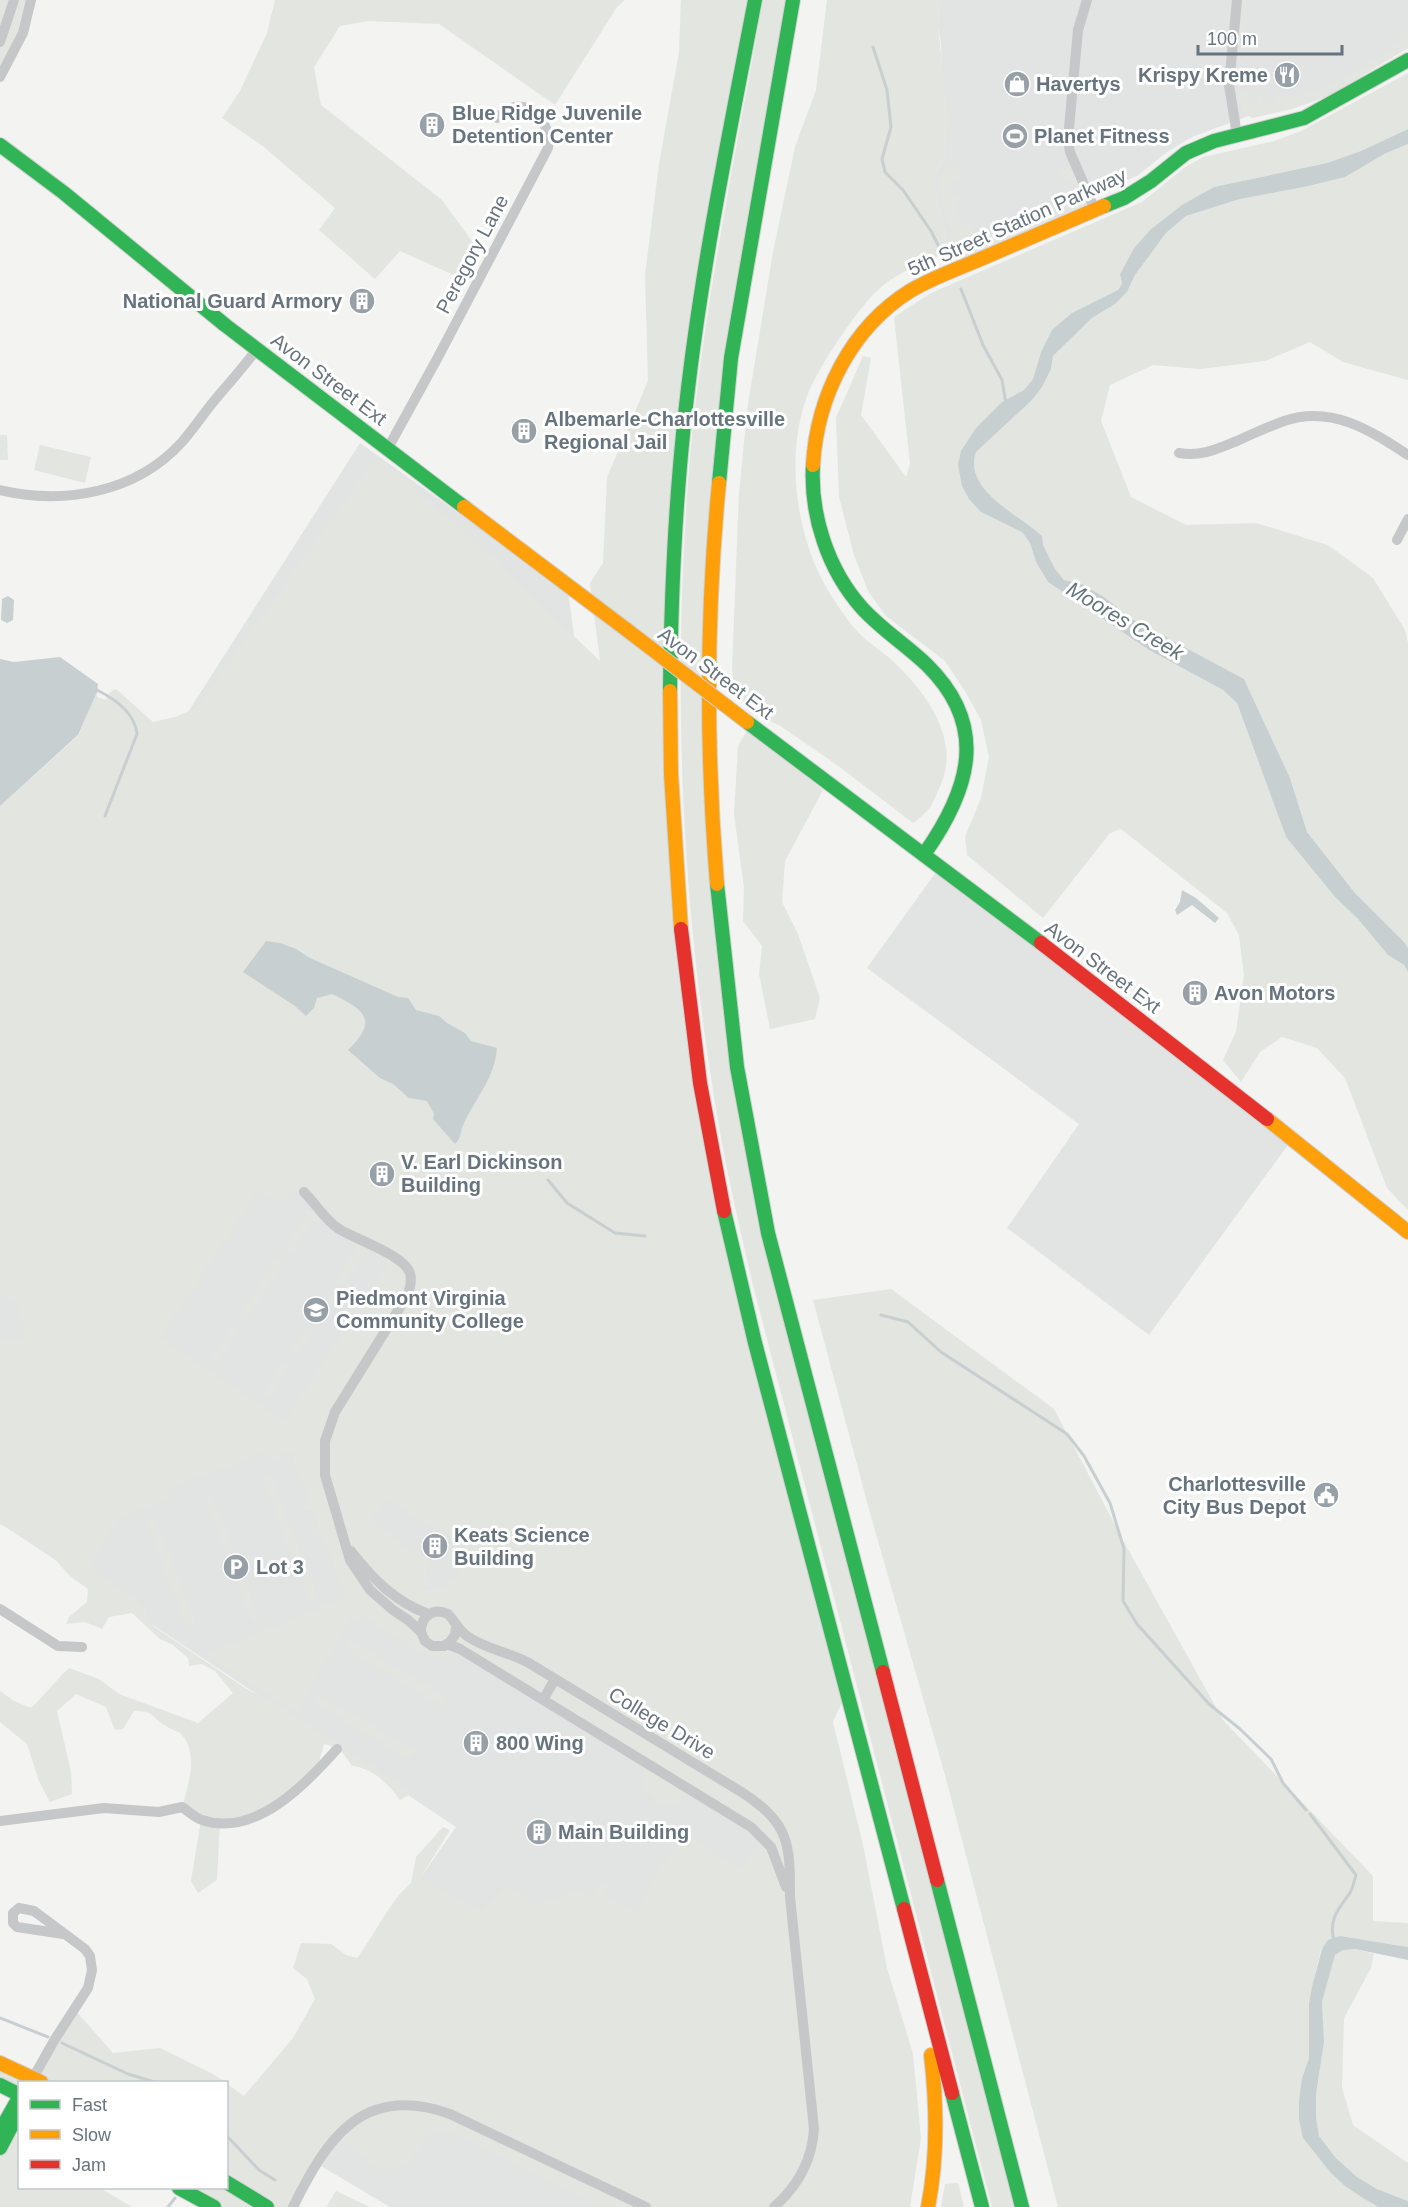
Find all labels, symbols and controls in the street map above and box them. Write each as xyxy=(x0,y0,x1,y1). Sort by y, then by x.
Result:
scale bar xyxy=(1198,18,1342,56)
text: 100 m xyxy=(1207,29,1257,49)
restaurant icon: Krispy Kreme xyxy=(1272,60,1302,90)
place label: Krispy Kreme xyxy=(1138,64,1268,86)
shop icon: Havertys xyxy=(1002,69,1032,99)
place label: Havertys xyxy=(1036,73,1121,95)
place label: Blue Ridge Juvenile Detention Center xyxy=(452,102,642,147)
building icon: Blue Ridge Juvenile Detention Center xyxy=(417,110,447,140)
sports icon: Planet Fitness xyxy=(1000,121,1030,151)
place label: Planet Fitness xyxy=(1034,125,1170,147)
street label: 5th Street Station Parkway xyxy=(904,164,1130,280)
street label: Peregory Lane xyxy=(431,191,513,317)
building icon: National Guard Armory xyxy=(347,286,377,316)
place label: National Guard Armory xyxy=(123,290,343,312)
street label: Avon Street Ext xyxy=(267,329,391,430)
place label: Albemarle-Charlottesville Regional Jail xyxy=(544,408,785,453)
building icon: Albemarle-Charlottesville Regional Jail xyxy=(509,416,539,446)
water label: Moores Creek xyxy=(1063,577,1189,665)
street label: Avon Street Ext xyxy=(654,623,778,724)
street label: Avon Street Ext xyxy=(1041,917,1165,1018)
building icon: Avon Motors xyxy=(1180,978,1210,1008)
place label: Avon Motors xyxy=(1214,982,1335,1004)
place label: V. Earl Dickinson Building xyxy=(401,1151,563,1196)
building icon: V. Earl Dickinson Building xyxy=(367,1159,397,1189)
place label: Piedmont Virginia Community College xyxy=(336,1287,524,1332)
school or university icon: Piedmont Virginia Community College xyxy=(301,1295,331,1325)
place label: Charlottesville City Bus Depot xyxy=(1163,1473,1306,1518)
public building icon: Charlottesville City Bus Depot xyxy=(1311,1480,1341,1510)
place label: Keats Science Building xyxy=(454,1524,590,1569)
building icon: Keats Science Building xyxy=(420,1531,450,1561)
parking icon: Lot 3 xyxy=(221,1552,251,1582)
place label: Lot 3 xyxy=(256,1556,304,1578)
street label: College Drive xyxy=(605,1683,719,1763)
building icon: 800 Wing xyxy=(461,1728,491,1758)
place label: 800 Wing xyxy=(496,1732,584,1754)
building icon: Main Building xyxy=(524,1817,554,1847)
place label: Main Building xyxy=(558,1821,689,1843)
legend xyxy=(18,2081,228,2189)
text: Fast xyxy=(72,2095,107,2115)
text: Slow xyxy=(72,2125,112,2145)
text: Jam xyxy=(72,2155,106,2175)

